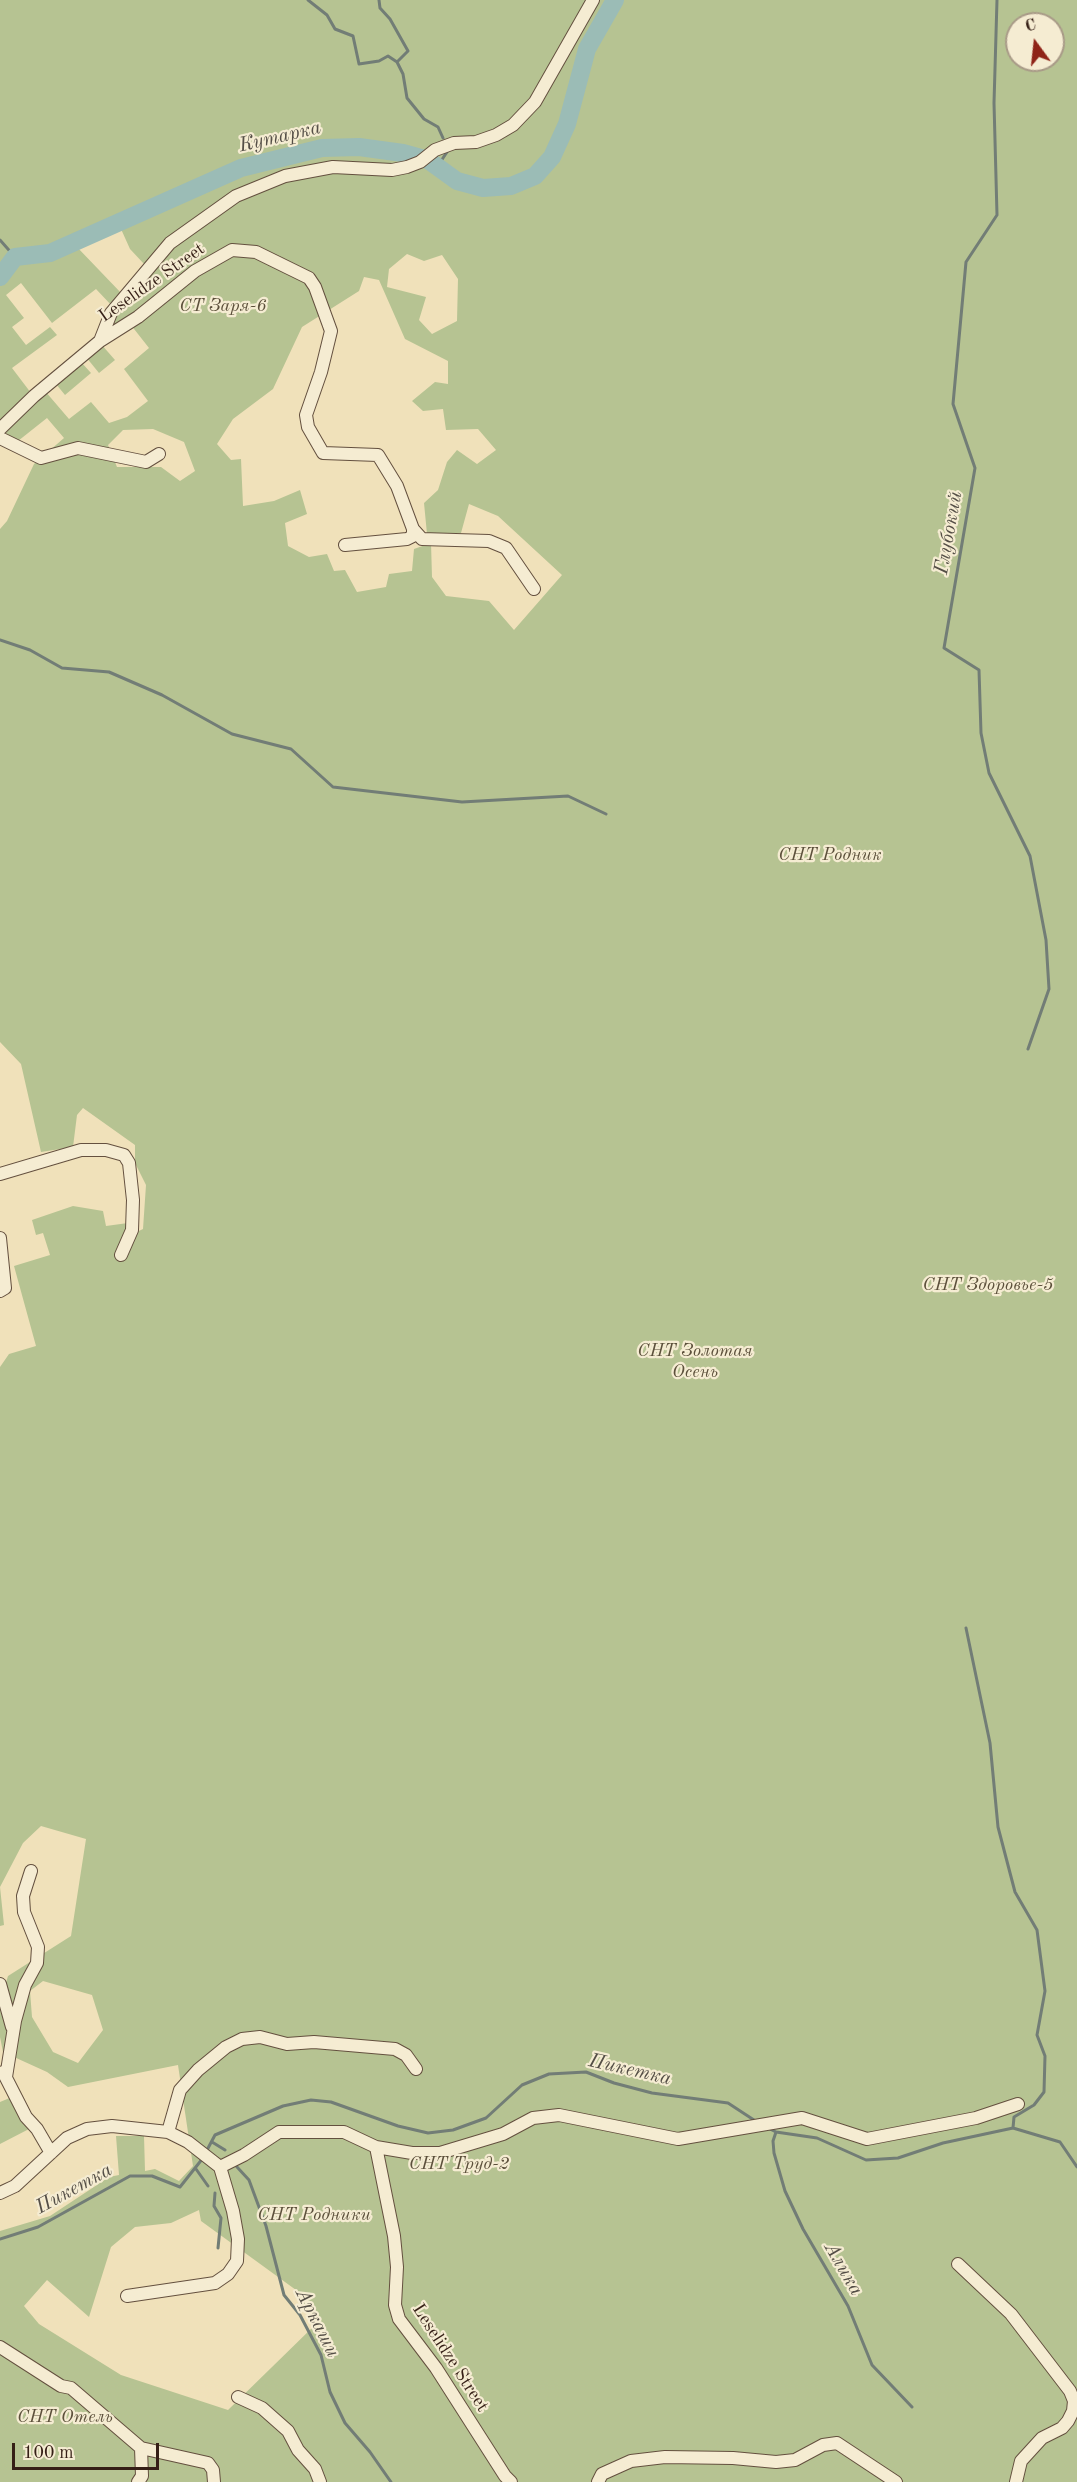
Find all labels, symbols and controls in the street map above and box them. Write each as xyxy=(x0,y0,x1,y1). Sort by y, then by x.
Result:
north arrow xyxy=(1005,12,1065,72)
text: С xyxy=(1024,17,1038,36)
water label: Кутарка xyxy=(237,116,323,158)
street label: Leselidze Street xyxy=(95,238,209,328)
park label: СТ Заря-6 xyxy=(179,295,267,317)
water label: Глубокий xyxy=(930,490,968,576)
park label: СНТ Родник xyxy=(778,844,882,866)
park label: СНТ Здоровье-5 xyxy=(922,1274,1054,1296)
park label: СНТ Золотая Осень xyxy=(637,1340,753,1382)
water label: Пикетка xyxy=(586,2049,674,2091)
park label: СНТ Труд-2 xyxy=(409,2153,509,2175)
water label: Пикетка xyxy=(31,2158,117,2220)
park label: СНТ Родники xyxy=(257,2204,371,2226)
water label: Алика xyxy=(818,2238,868,2300)
water label: Аркаши xyxy=(289,2284,345,2362)
street label: Leselidze Street xyxy=(407,2300,493,2416)
park label: СНТ Отель xyxy=(17,2406,113,2428)
scale bar xyxy=(15,2431,162,2469)
text: 100 m xyxy=(23,2444,74,2462)

